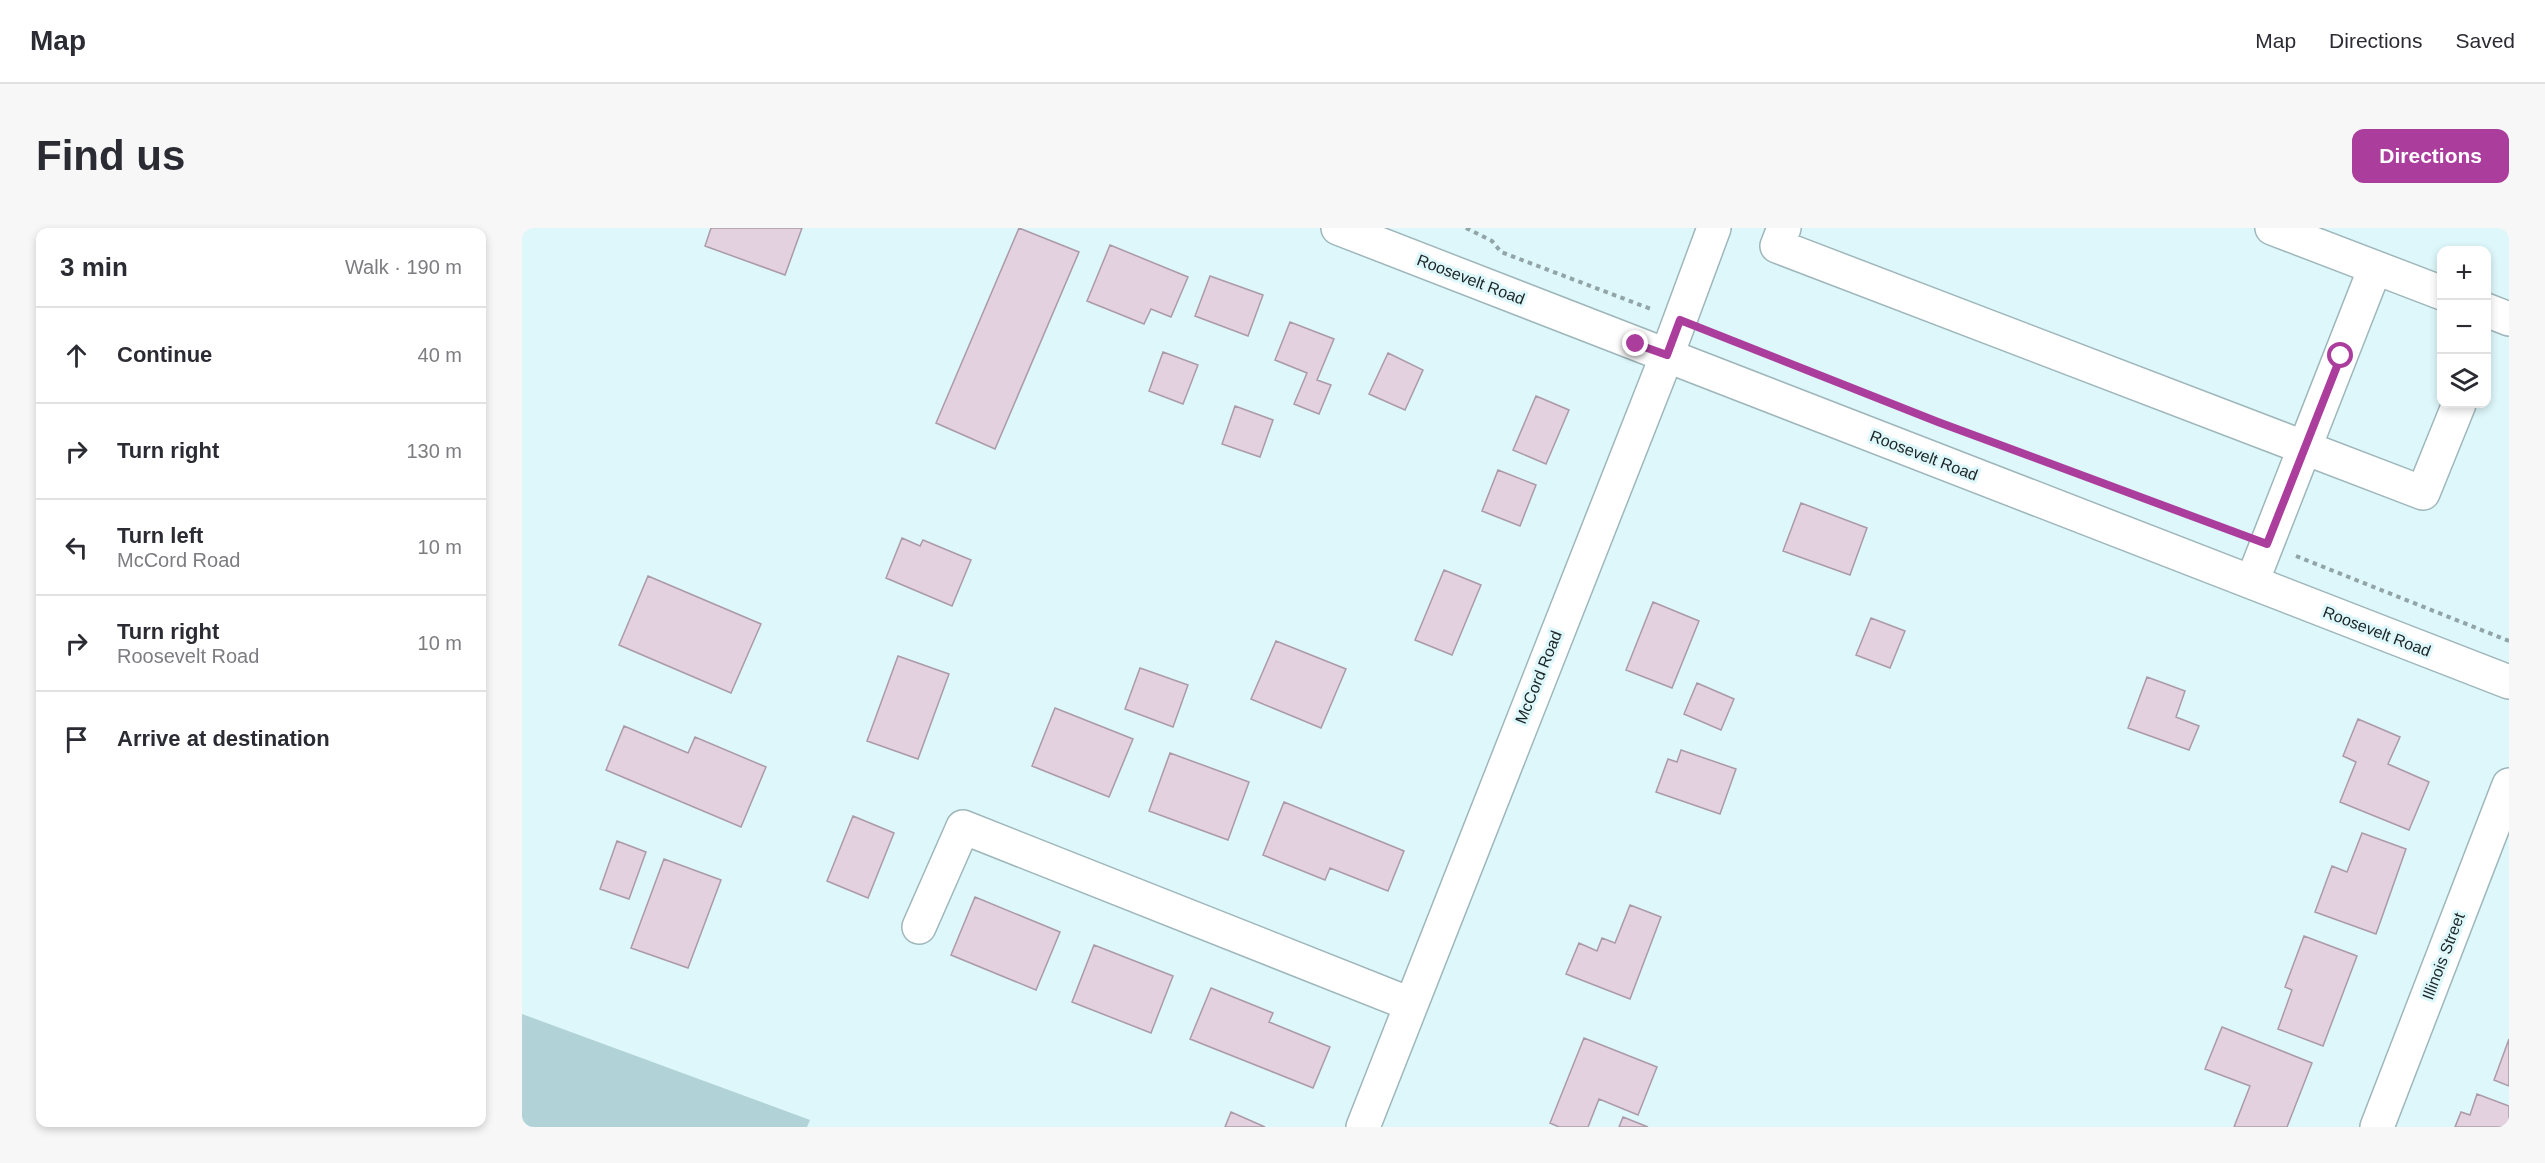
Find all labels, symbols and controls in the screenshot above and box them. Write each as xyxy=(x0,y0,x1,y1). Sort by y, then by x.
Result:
text: Map xyxy=(30,25,86,56)
text: Map xyxy=(2255,29,2296,52)
text: Directions xyxy=(2329,29,2422,52)
text: Saved xyxy=(2455,29,2515,52)
button: Directions xyxy=(2352,129,2509,183)
text: Find us xyxy=(36,132,185,179)
map controls xyxy=(2437,246,2491,408)
button: + xyxy=(2437,246,2491,300)
street label: Roosevelt Road xyxy=(1415,251,1527,308)
text: 3 min xyxy=(60,252,128,282)
text: Walk · 190 m xyxy=(345,256,462,278)
button: − xyxy=(2437,300,2491,354)
route end xyxy=(1622,330,1648,356)
icon: ahead xyxy=(60,339,93,372)
text: Continue xyxy=(117,342,212,367)
route start xyxy=(2327,342,2353,368)
text: 40 m xyxy=(418,344,462,366)
button: layers xyxy=(2437,354,2491,408)
street label: Roosevelt Road xyxy=(1868,427,1980,484)
icon: right xyxy=(60,435,93,468)
text: Turn right xyxy=(117,438,219,463)
text: 130 m xyxy=(406,440,462,462)
text: Turn left xyxy=(117,523,203,548)
icon: left xyxy=(60,531,93,564)
text: 10 m xyxy=(418,536,462,558)
text: McCord Road xyxy=(117,549,240,571)
street label: Roosevelt Road xyxy=(2321,603,2433,660)
text: Turn right xyxy=(117,619,219,644)
icon: right xyxy=(60,627,93,660)
street label: McCord Road xyxy=(1512,628,1565,726)
text: 10 m xyxy=(418,632,462,654)
text: Roosevelt Road xyxy=(117,645,259,667)
icon: arrive xyxy=(60,723,93,756)
text: Arrive at destination xyxy=(117,726,330,751)
street label: Illinois Street xyxy=(2419,910,2468,1002)

